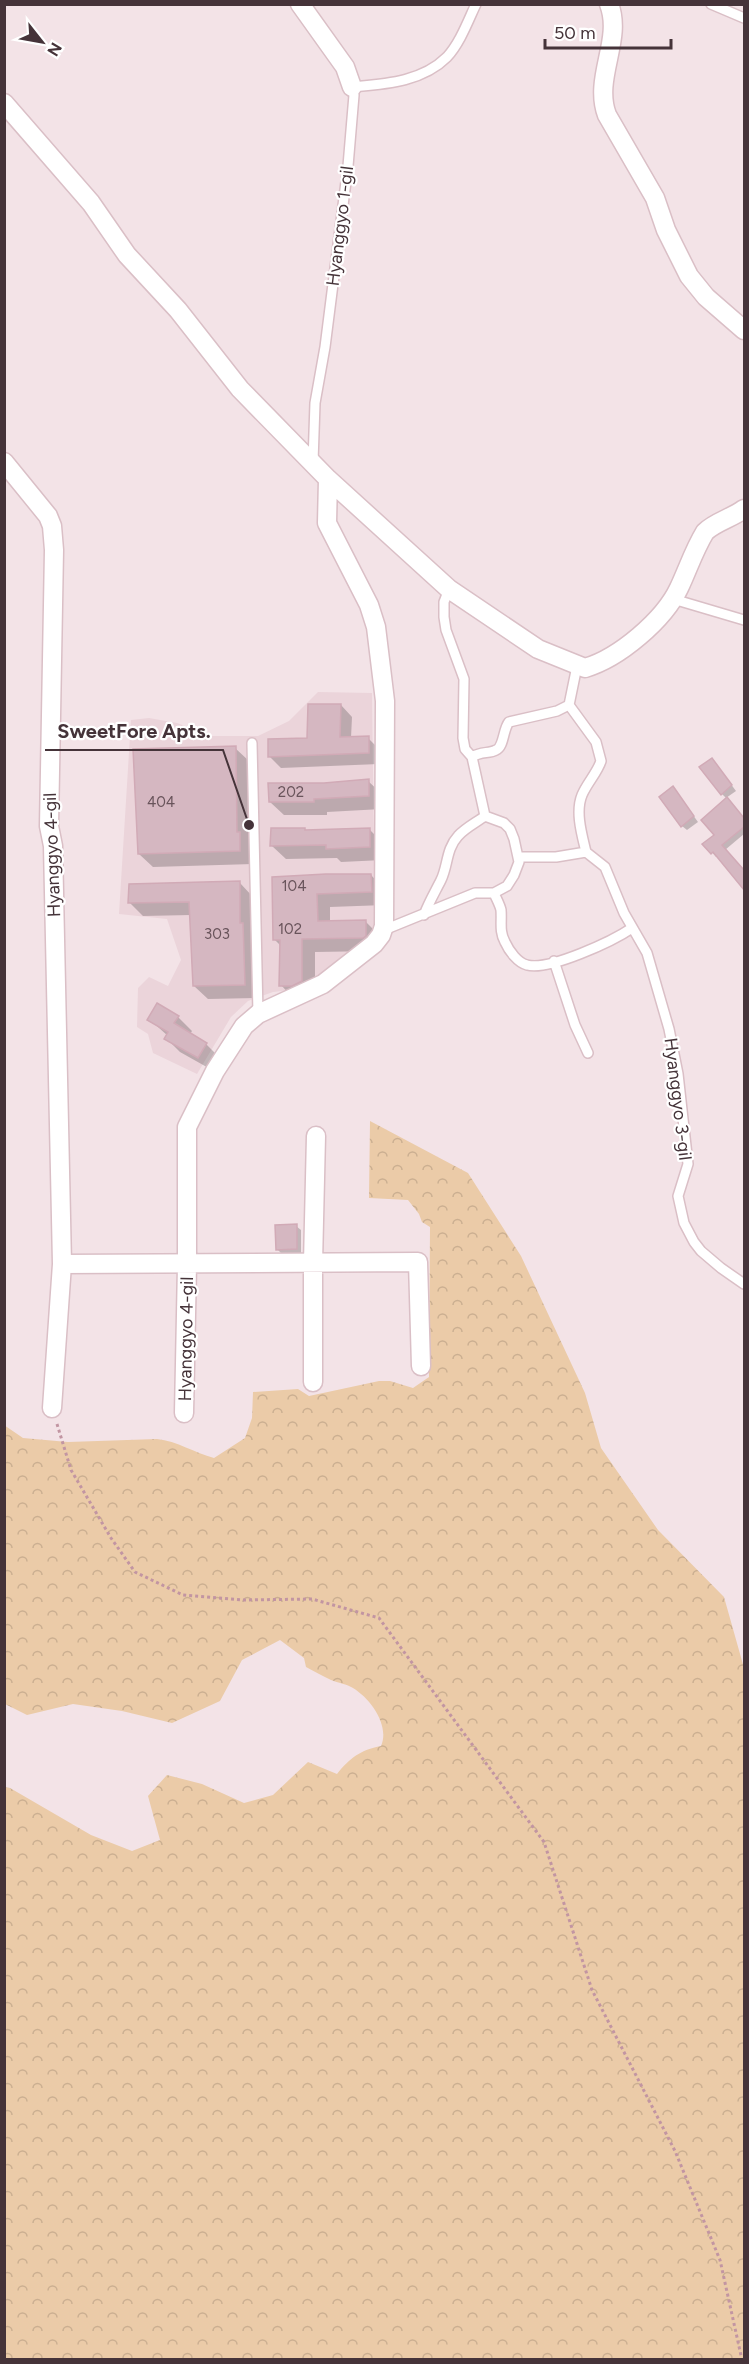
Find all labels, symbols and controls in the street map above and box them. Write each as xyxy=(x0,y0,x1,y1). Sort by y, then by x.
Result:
north arrow xyxy=(12,12,72,72)
scale bar xyxy=(545,12,671,50)
text: 50 m xyxy=(554,22,596,44)
text: N xyxy=(43,39,66,60)
street label: Hyanggyo 1-gil xyxy=(322,165,358,287)
callout: SweetFore Apts. xyxy=(45,712,223,750)
text: SweetFore Apts. xyxy=(57,719,211,743)
house number: 202 xyxy=(278,783,304,801)
street label: Hyanggyo 4-gil xyxy=(39,792,65,918)
house number: 404 xyxy=(147,793,175,811)
house number: 104 xyxy=(281,877,307,895)
house number: 102 xyxy=(278,920,302,938)
house number: 303 xyxy=(204,925,230,943)
street label: Hyanggyo 3-gil xyxy=(660,1036,696,1162)
street label: Hyanggyo 4-gil xyxy=(174,1276,198,1402)

